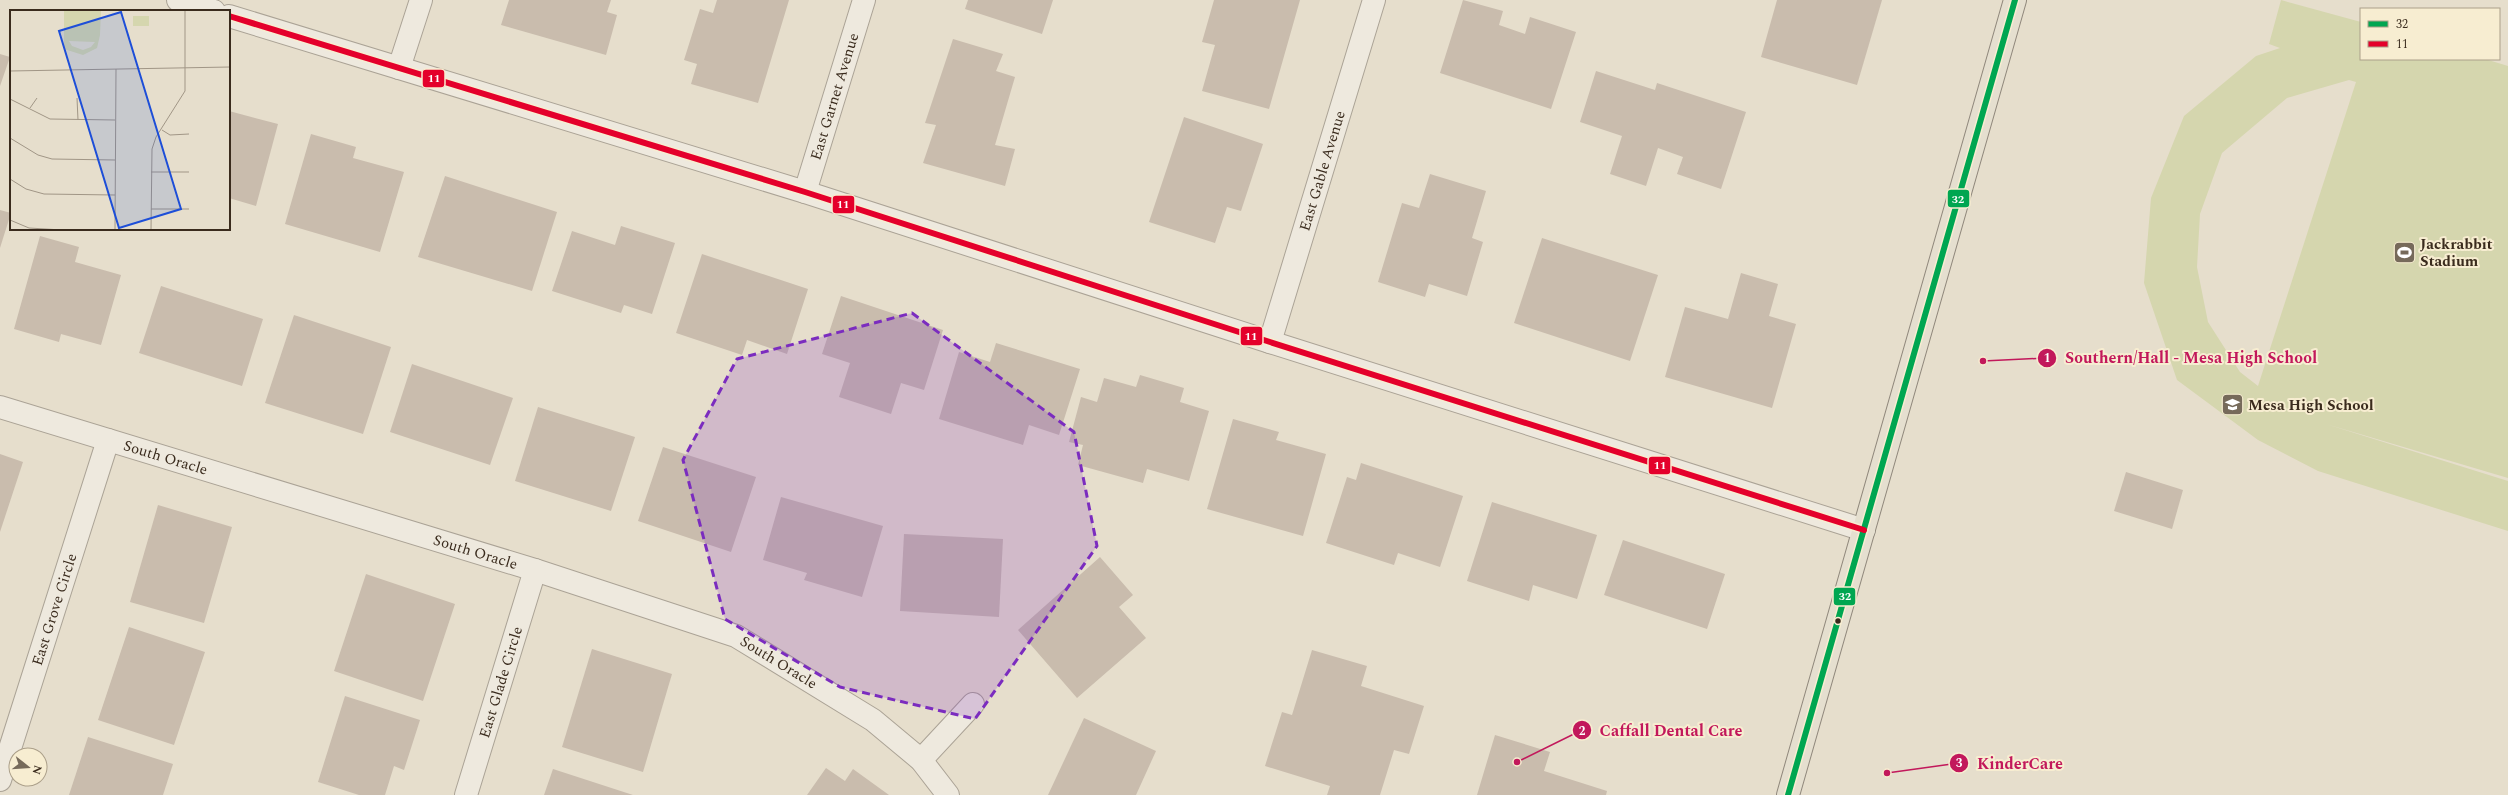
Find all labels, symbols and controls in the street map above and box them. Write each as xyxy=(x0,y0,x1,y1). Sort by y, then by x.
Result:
legend xyxy=(2360,8,2500,60)
inset map xyxy=(10,10,230,230)
text: 32 xyxy=(2396,15,2408,34)
street label: East Garnet Avenue xyxy=(804,30,865,163)
text: 11 xyxy=(2396,35,2408,54)
line badge: 11 xyxy=(422,69,445,88)
text: 11 xyxy=(428,70,440,87)
street label: East Gable Avenue xyxy=(1293,108,1352,234)
line badge: 32 xyxy=(1947,189,1970,208)
text: 32 xyxy=(1952,191,1964,208)
line badge: 11 xyxy=(832,195,855,214)
text: 11 xyxy=(837,196,849,213)
place label: Jackrabbit Stadium xyxy=(2420,233,2493,273)
sports icon: Jackrabbit Stadium xyxy=(2392,240,2418,266)
line badge: 11 xyxy=(1240,326,1263,346)
text: 11 xyxy=(1245,328,1257,345)
callout: Southern/Hall - Mesa High School xyxy=(2037,344,2325,372)
text: Southern/Hall - Mesa High School xyxy=(2065,346,2317,370)
text: 1 xyxy=(2044,349,2050,368)
school or university icon: Mesa High School xyxy=(2219,392,2245,418)
place label: Mesa High School xyxy=(2248,394,2374,417)
street label: South Oracle xyxy=(120,434,210,482)
line badge: 11 xyxy=(1648,456,1671,475)
text: 11 xyxy=(1654,457,1666,474)
street label: South Oracle xyxy=(430,529,520,576)
street label: East Grove Circle xyxy=(26,550,83,669)
line badge: 32 xyxy=(1833,587,1856,606)
text: 32 xyxy=(1839,588,1851,605)
unlabelled marker xyxy=(1833,616,1843,626)
street label: East Glade Circle xyxy=(473,624,529,741)
street label: South Oracle xyxy=(735,630,822,695)
callout: Caffall Dental Care xyxy=(1572,716,1751,744)
text: Caffall Dental Care xyxy=(1600,719,1742,743)
text: 2 xyxy=(1579,722,1586,741)
north arrow xyxy=(8,747,48,787)
callout: KinderCare xyxy=(1949,749,2071,777)
text: KinderCare xyxy=(1977,752,2063,776)
text: 3 xyxy=(1956,754,1963,773)
text: N xyxy=(28,763,47,777)

